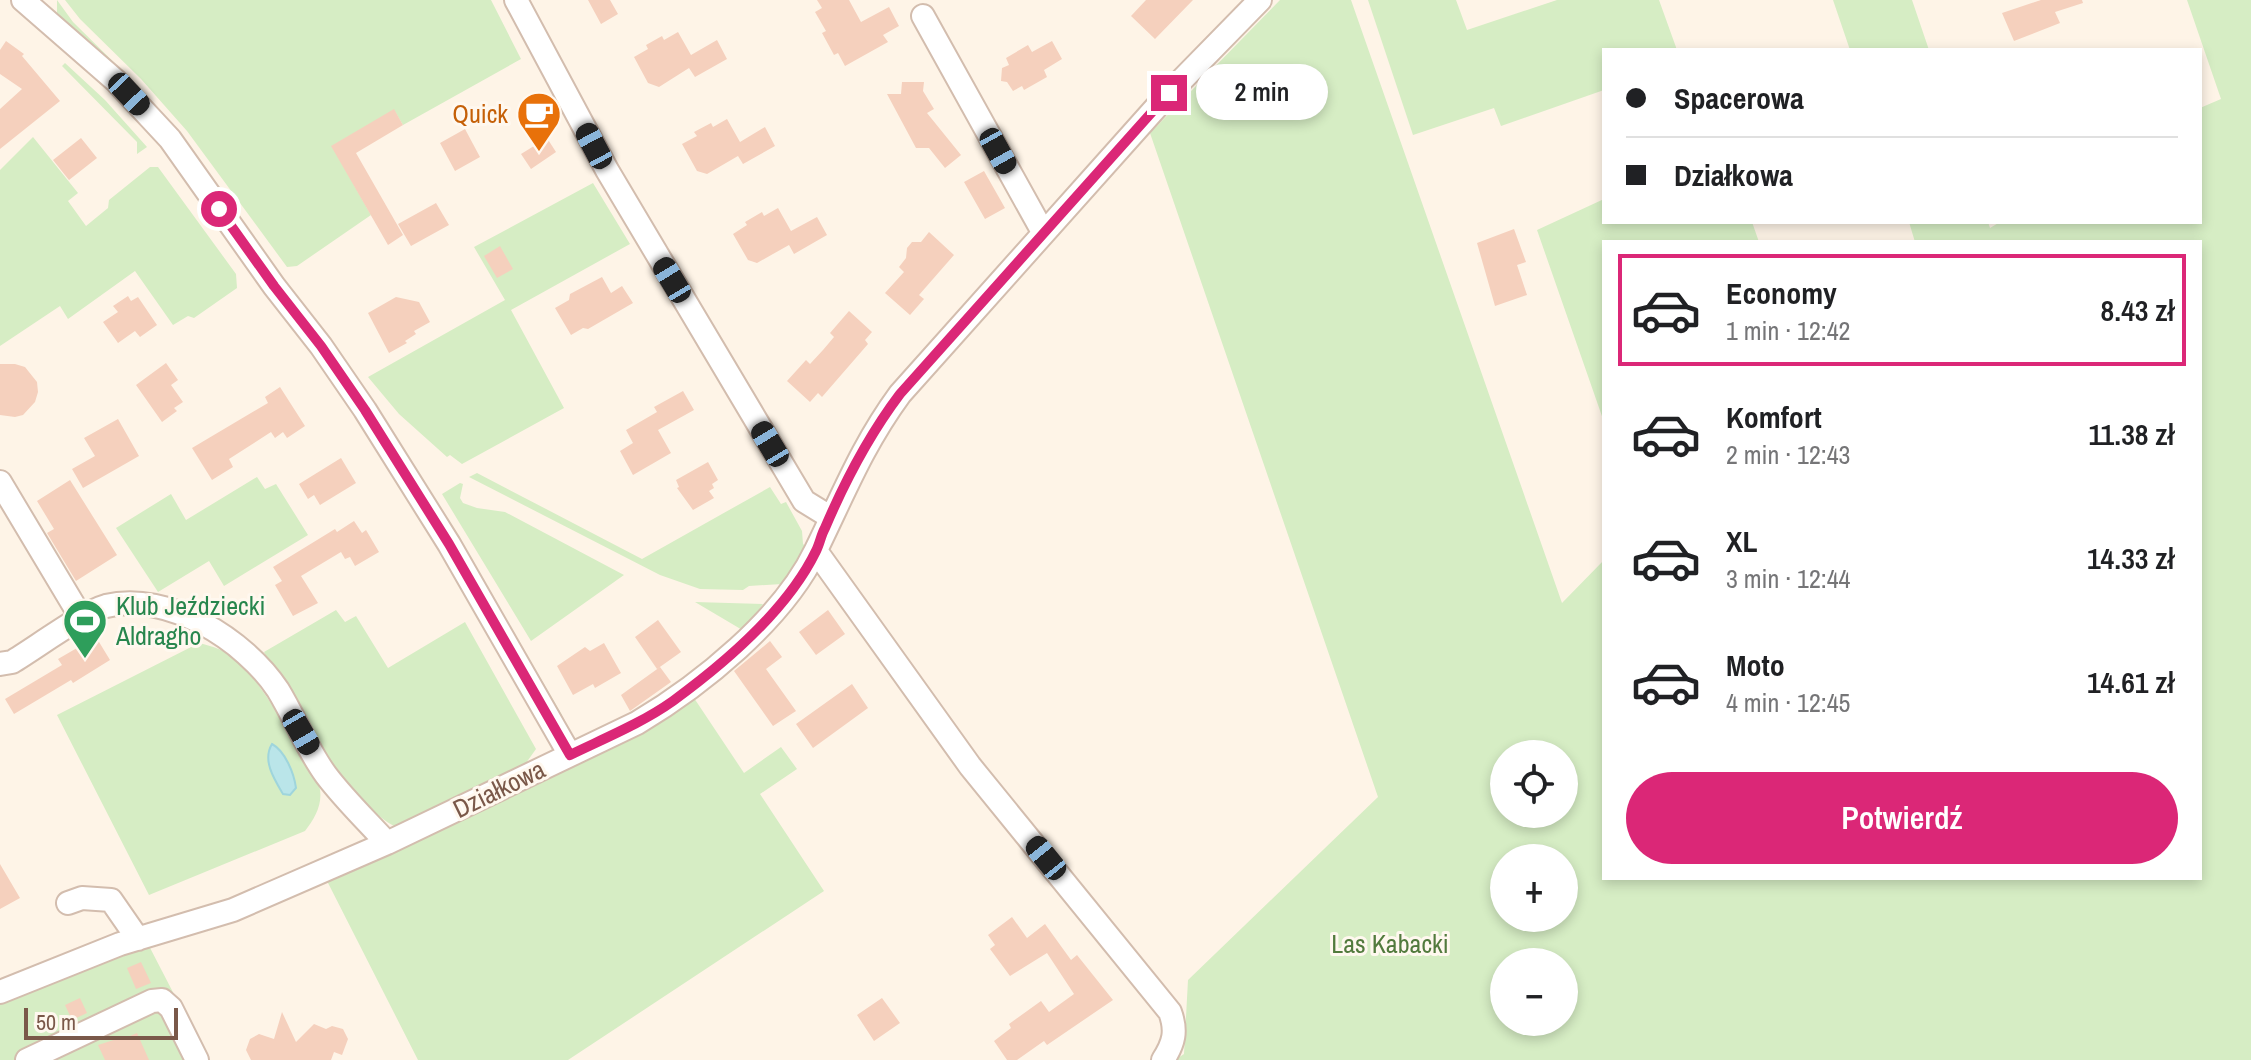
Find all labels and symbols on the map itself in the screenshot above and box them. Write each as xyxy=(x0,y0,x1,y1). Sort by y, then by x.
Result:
callout: 2 min xyxy=(1197,65,1329,121)
car xyxy=(104,68,154,120)
route end xyxy=(1151,75,1187,111)
cafe icon: Quick xyxy=(515,90,563,153)
place label: Quick xyxy=(452,96,508,131)
car xyxy=(572,119,616,173)
car xyxy=(976,124,1020,178)
route start xyxy=(201,191,237,227)
car xyxy=(649,253,695,307)
car xyxy=(747,417,793,471)
place label: Klub Jeździecki Aldragho xyxy=(115,588,265,653)
sports icon: Klub Jeździecki Aldragho xyxy=(61,597,109,660)
car xyxy=(279,705,323,759)
street label: Działkowa xyxy=(447,751,551,826)
car xyxy=(1022,832,1070,884)
park label: Las Kabacki xyxy=(1331,926,1449,961)
scale bar xyxy=(24,1004,178,1040)

